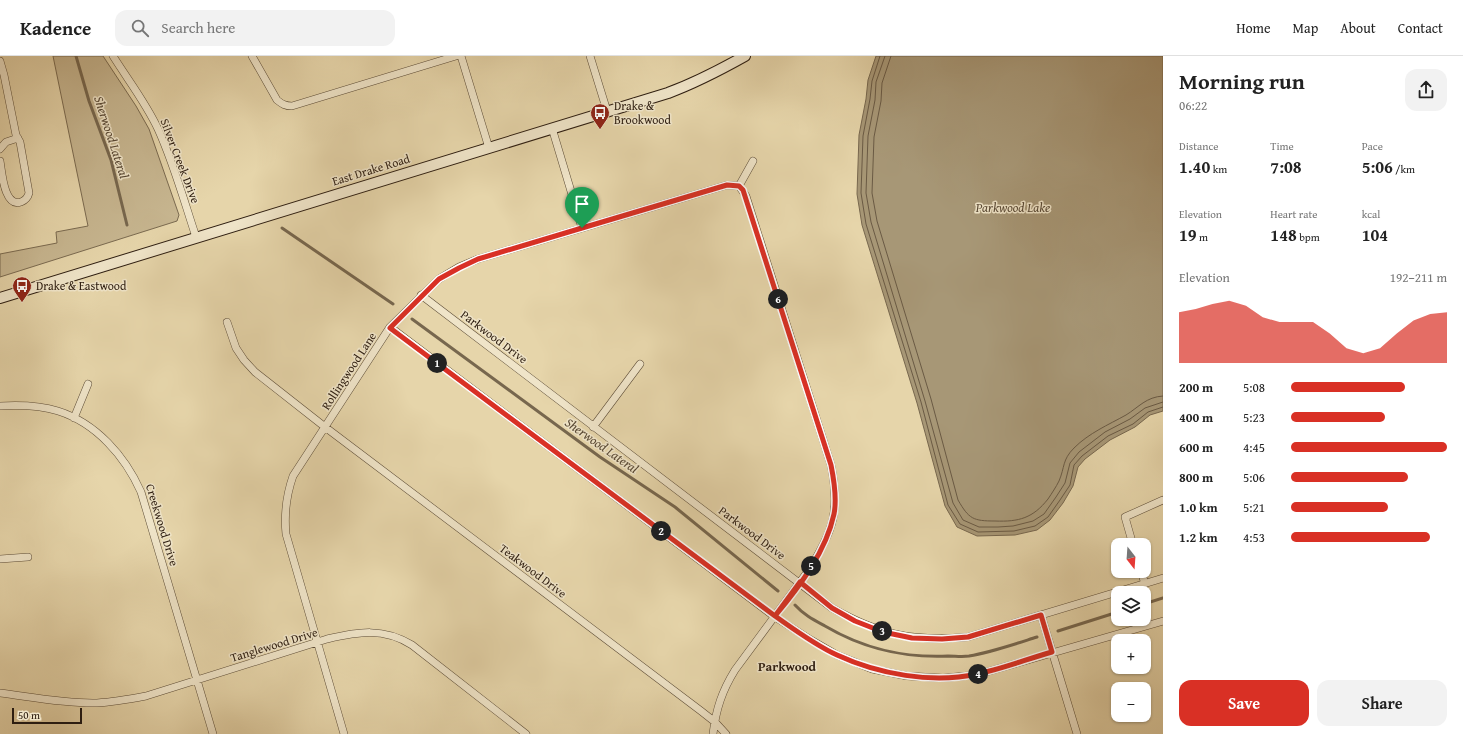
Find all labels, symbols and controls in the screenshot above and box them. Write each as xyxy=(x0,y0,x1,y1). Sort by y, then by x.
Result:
search box xyxy=(115,10,395,46)
text: Kadence xyxy=(20,14,91,42)
icon: search xyxy=(129,17,151,39)
text: Search here xyxy=(161,17,235,38)
text: Home xyxy=(1236,18,1271,38)
text: Map xyxy=(1293,18,1318,38)
text: About xyxy=(1340,18,1376,38)
text: Contact xyxy=(1398,18,1443,38)
text: Morning run xyxy=(1179,65,1305,97)
button: share xyxy=(1405,69,1447,111)
water label: Sherwood Lateral xyxy=(89,93,134,181)
text: 06:22 xyxy=(1179,96,1207,115)
place label: Drake & Brookwood xyxy=(614,97,671,128)
bus stop icon: Drake & Brookwood xyxy=(589,102,611,130)
street label: Silver Creek Drive xyxy=(156,116,205,206)
text: Distance xyxy=(1179,138,1218,154)
text: Time xyxy=(1270,138,1294,154)
text: Pace xyxy=(1362,138,1383,154)
street label: East Drake Road xyxy=(330,149,412,189)
text: 1.40 xyxy=(1179,154,1210,179)
text: 7:08 xyxy=(1270,154,1302,179)
text: 5:06 xyxy=(1362,154,1393,179)
text: km xyxy=(1210,161,1227,177)
text: /km xyxy=(1393,161,1415,177)
pin xyxy=(565,187,599,228)
icon: arrive xyxy=(571,193,593,215)
water label: Parkwood Lake xyxy=(975,198,1050,217)
text: Elevation xyxy=(1179,206,1222,222)
text: Heart rate xyxy=(1270,206,1318,222)
text: kcal xyxy=(1362,206,1380,222)
text: 19 xyxy=(1179,222,1197,247)
text: 148 xyxy=(1270,222,1297,247)
text: 104 xyxy=(1362,222,1388,247)
text: m xyxy=(1197,229,1208,245)
text: bpm xyxy=(1297,229,1320,245)
text: Elevation xyxy=(1179,268,1230,287)
text: 192–211 m xyxy=(1390,268,1447,287)
bus stop icon: Drake & Eastwood xyxy=(11,275,33,303)
place label: Drake & Eastwood xyxy=(36,277,127,294)
pin: 6 xyxy=(768,289,788,309)
text: 6 xyxy=(775,291,781,307)
street label: Parkwood Drive xyxy=(457,306,532,368)
street label: Rollingwood Lane xyxy=(317,328,380,413)
pin: 1 xyxy=(427,353,447,373)
text: 1 xyxy=(434,355,440,371)
text: 200 m xyxy=(1179,378,1213,397)
text: 5:08 xyxy=(1243,378,1265,397)
text: 400 m xyxy=(1179,408,1213,427)
text: 5:23 xyxy=(1243,408,1265,427)
water label: Sherwood Lateral xyxy=(561,413,642,478)
text: 600 m xyxy=(1179,438,1213,457)
text: 4:45 xyxy=(1243,438,1265,457)
text: 800 m xyxy=(1179,468,1213,487)
text: 5:06 xyxy=(1243,468,1265,487)
street label: Creekwood Drive xyxy=(142,482,183,568)
text: 1.0 km xyxy=(1179,498,1218,517)
text: 5:21 xyxy=(1243,498,1265,517)
street label: Parkwood Drive xyxy=(715,502,790,564)
pin: 2 xyxy=(651,521,671,541)
text: 2 xyxy=(658,523,664,539)
text: 1.2 km xyxy=(1179,528,1218,547)
text: 4:53 xyxy=(1243,528,1265,547)
north arrow xyxy=(1111,538,1151,578)
map controls xyxy=(1111,538,1151,722)
street label: Teakwood Drive xyxy=(496,540,571,602)
pin: 5 xyxy=(801,556,821,576)
text: 5 xyxy=(808,558,814,574)
button: layers xyxy=(1111,586,1151,626)
pin: 3 xyxy=(872,621,892,641)
street label: Tanglewood Drive xyxy=(228,623,320,666)
text: 3 xyxy=(879,623,885,639)
button: + xyxy=(1111,634,1151,674)
district label: Parkwood xyxy=(758,657,817,676)
pin: 4 xyxy=(968,664,988,684)
text: 4 xyxy=(975,666,981,682)
button: Save xyxy=(1179,680,1309,726)
button: Share xyxy=(1317,680,1447,726)
button: − xyxy=(1111,682,1151,722)
scale bar xyxy=(12,706,82,725)
text: 50 m xyxy=(18,707,40,723)

